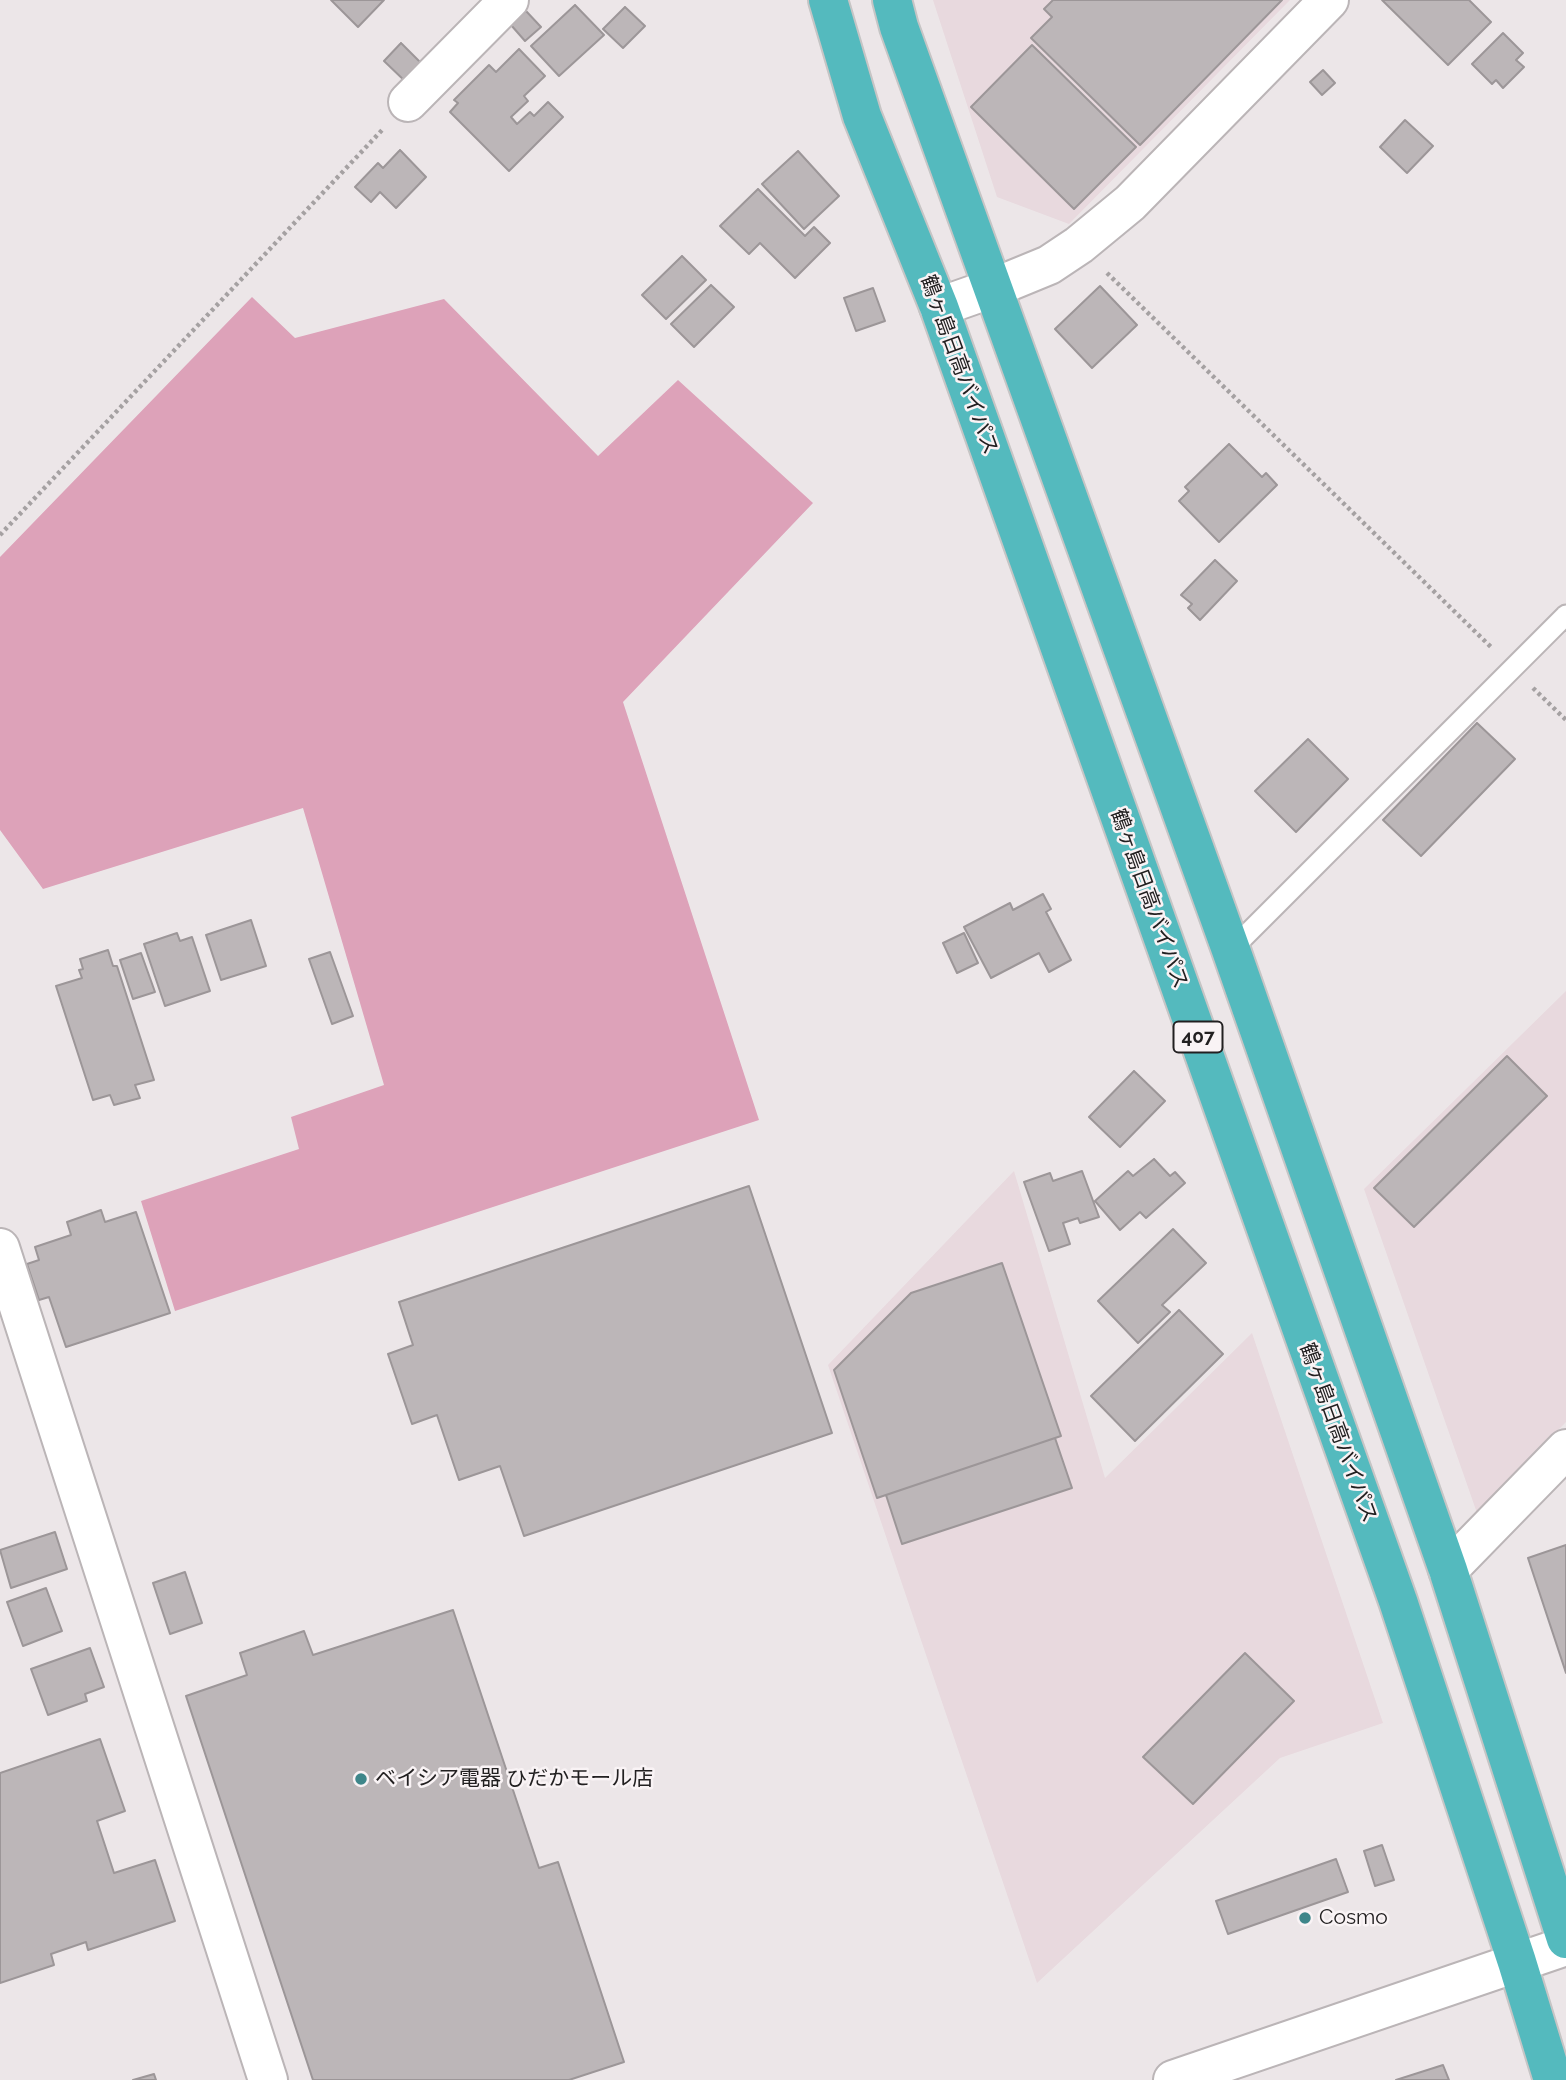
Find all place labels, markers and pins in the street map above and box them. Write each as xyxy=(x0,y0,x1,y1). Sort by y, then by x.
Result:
place label: ベイシア電器 ひだかモール店 xyxy=(375,1766,653,1792)
marker: ベイシア電器 ひだかモール店 xyxy=(353,1771,369,1787)
place label: Cosmo xyxy=(1319,1905,1388,1931)
marker: Cosmo xyxy=(1297,1910,1313,1926)

